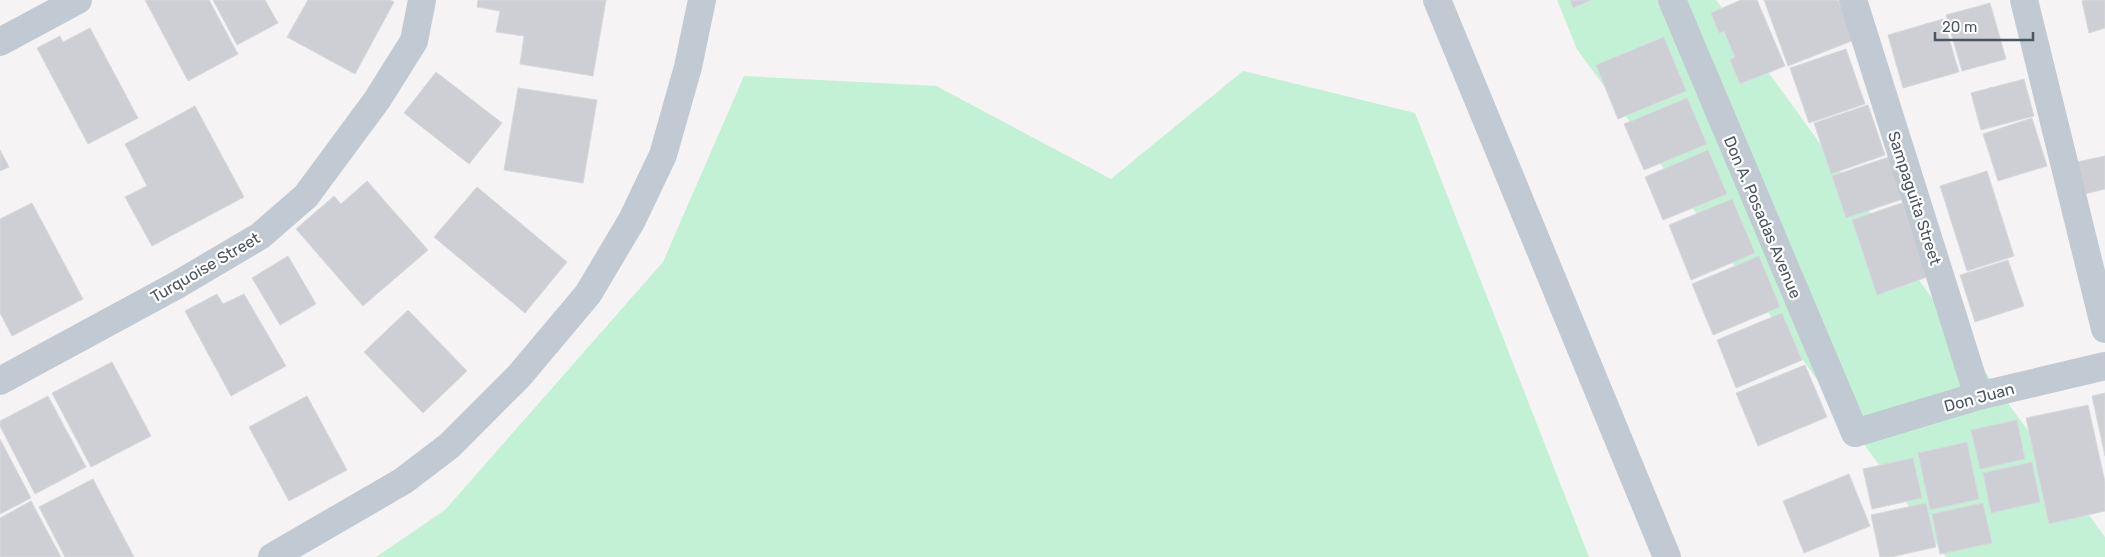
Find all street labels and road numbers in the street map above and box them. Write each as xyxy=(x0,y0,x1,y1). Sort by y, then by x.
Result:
street label: Sampaguita Street xyxy=(1884,129,1945,268)
street label: Don A. Posadas Avenue xyxy=(1720,133,1805,301)
street label: Turquoise Street xyxy=(147,228,263,306)
street label: Don Juan xyxy=(1942,379,2016,416)

